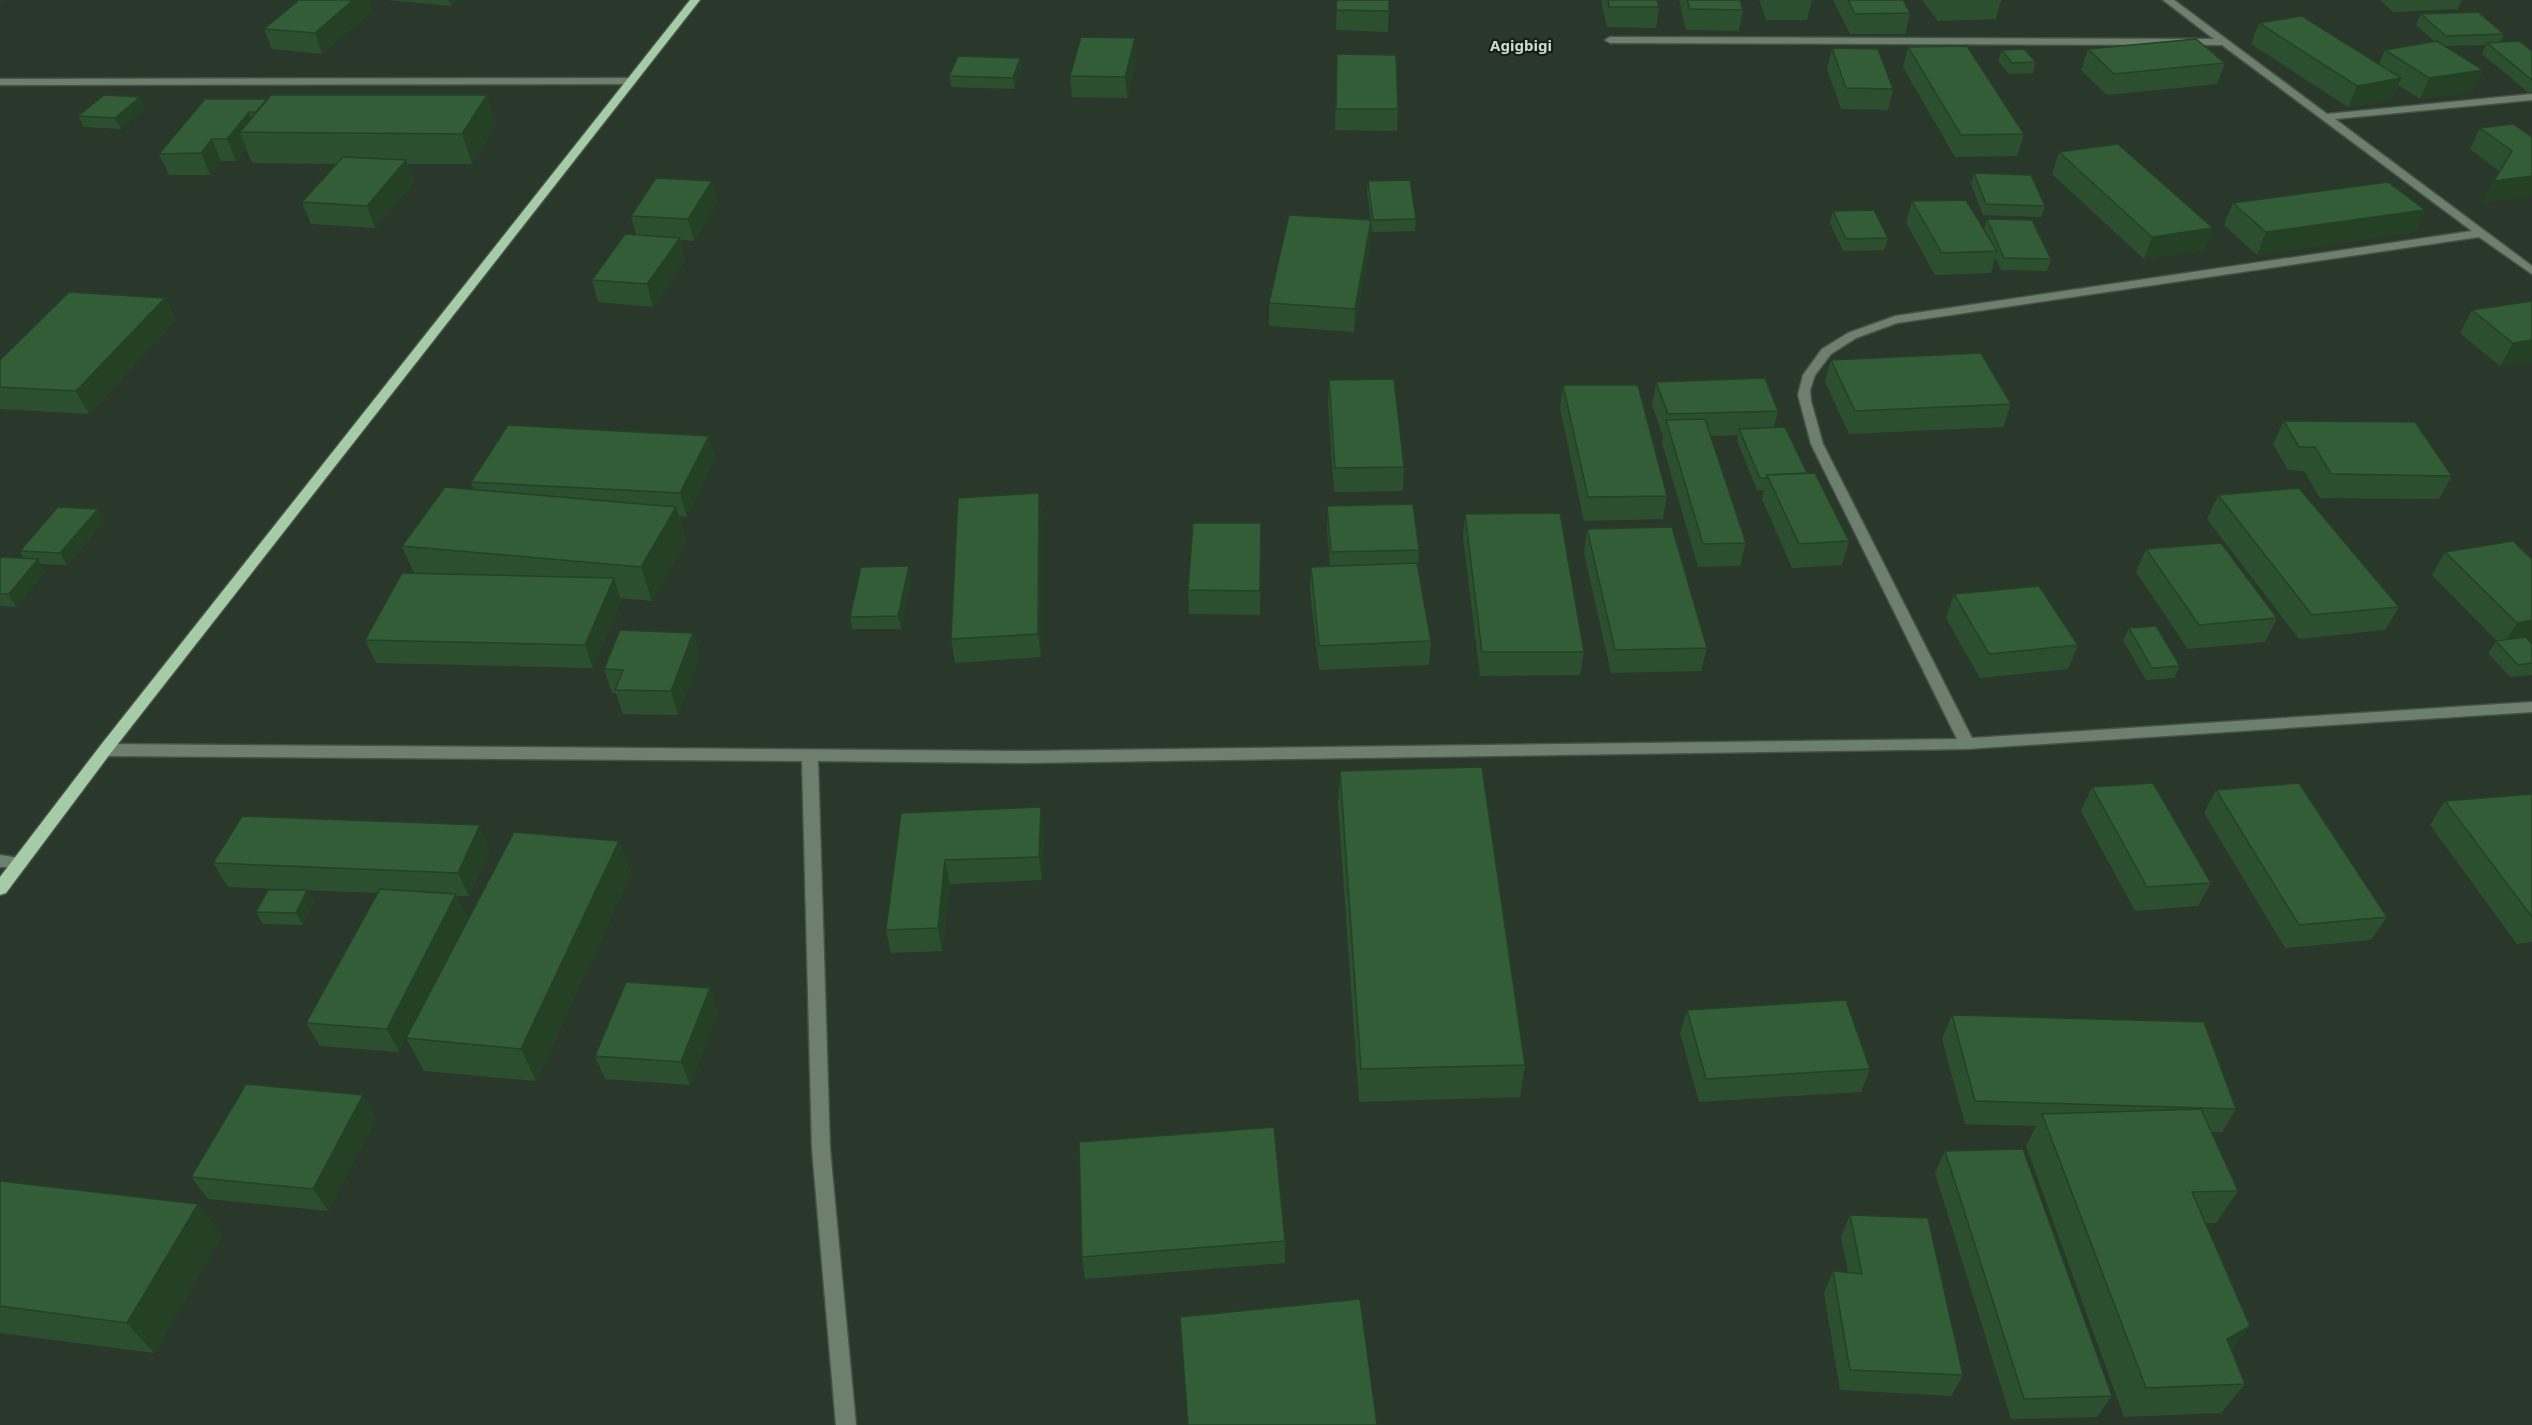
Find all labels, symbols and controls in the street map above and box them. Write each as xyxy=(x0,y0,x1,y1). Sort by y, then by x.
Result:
district label: Agigbigi xyxy=(1490,35,1552,55)

